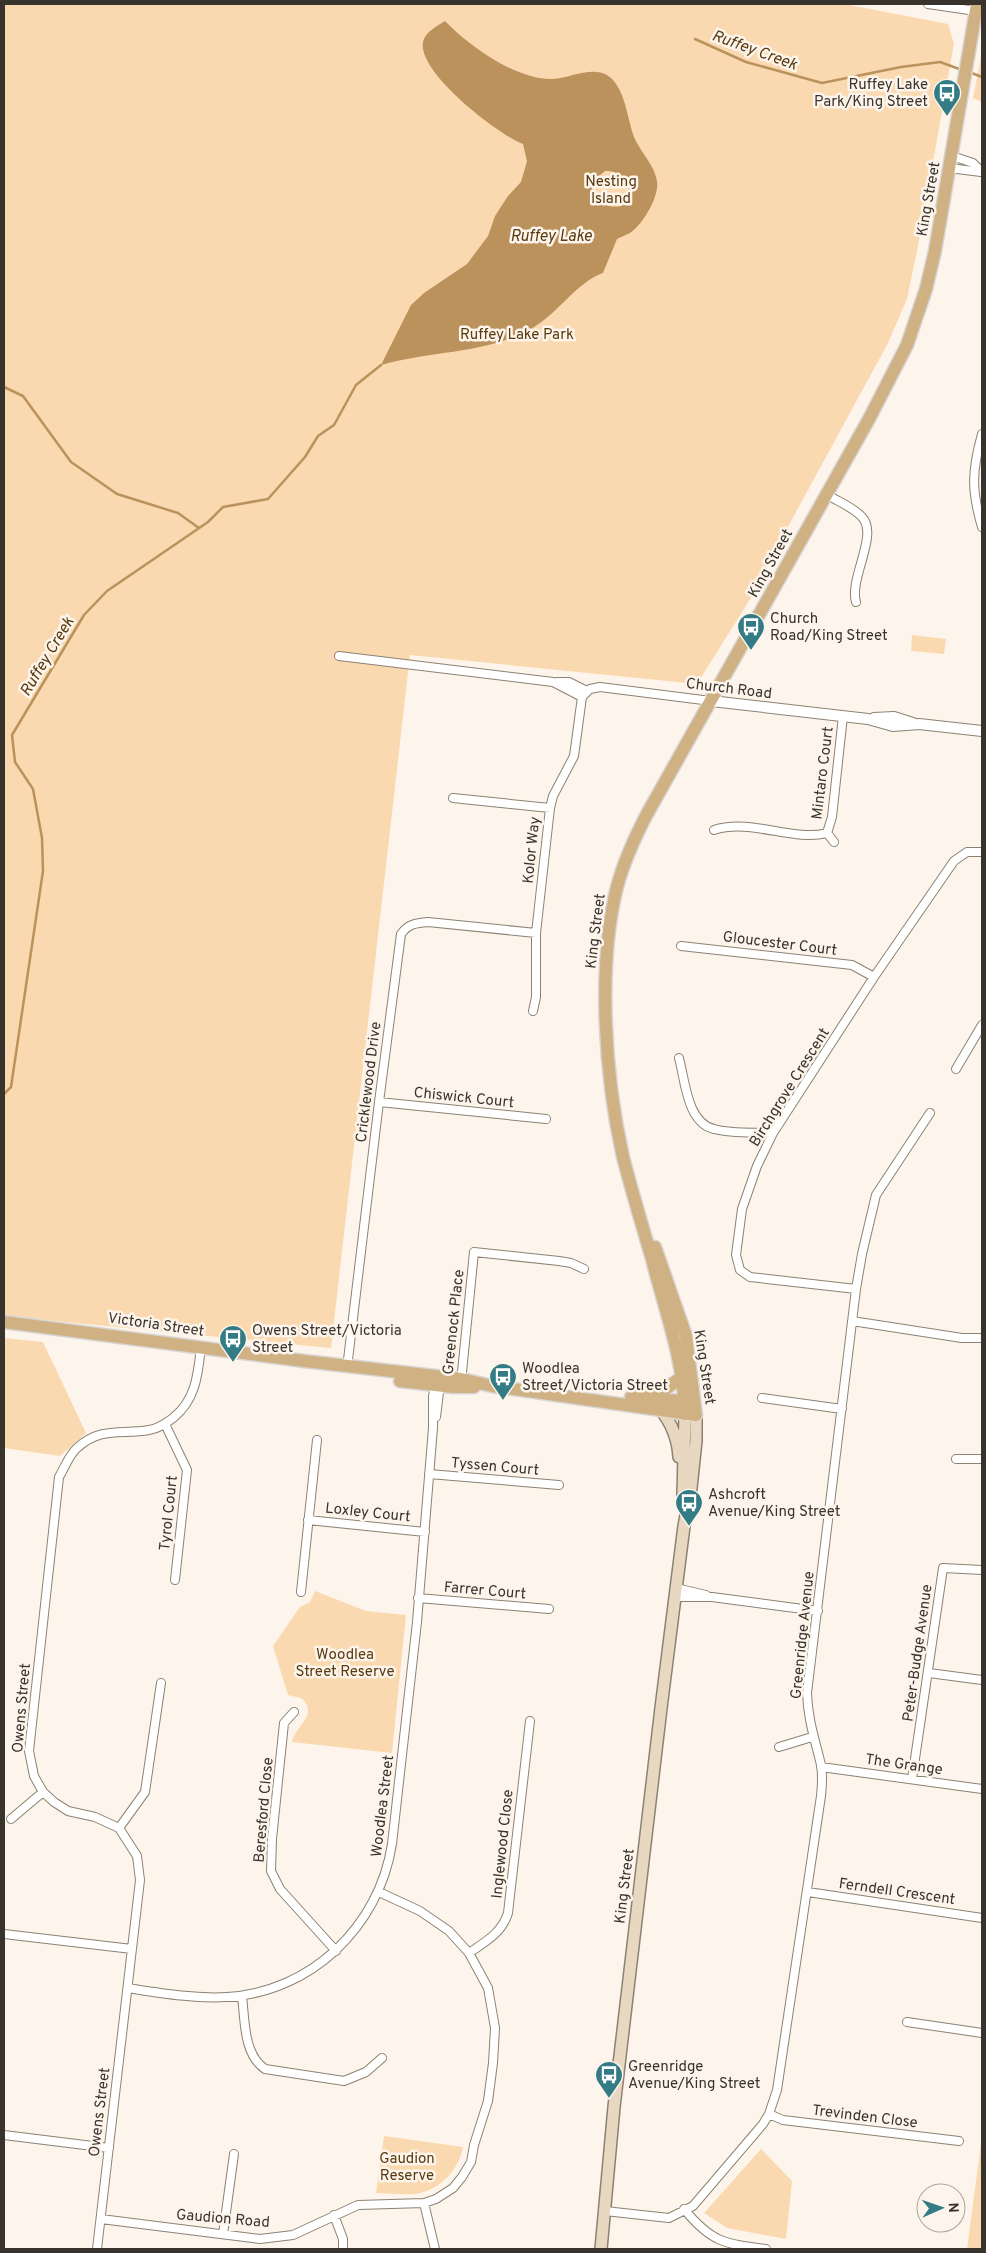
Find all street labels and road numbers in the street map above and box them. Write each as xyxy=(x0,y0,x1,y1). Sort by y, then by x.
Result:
street label: King Street xyxy=(914,160,945,238)
street label: King Street xyxy=(745,526,798,601)
street label: Church Road xyxy=(685,675,773,704)
street label: Mintaro Court xyxy=(808,726,839,821)
street label: Kolor Way xyxy=(520,816,545,885)
street label: King Street xyxy=(582,892,611,970)
street label: Gloucester Court xyxy=(722,928,838,961)
street label: Cricklewood Drive xyxy=(353,1021,386,1144)
street label: Birchgrove Crescent xyxy=(746,1025,834,1151)
street label: Chiswick Court xyxy=(413,1084,515,1113)
street label: Greenock Place xyxy=(440,1269,469,1376)
street label: Victoria Street xyxy=(106,1309,205,1342)
street label: King Street xyxy=(688,1328,719,1406)
street label: Tyssen Court xyxy=(450,1454,540,1481)
street label: Tyrol Court xyxy=(156,1474,183,1552)
street label: Loxley Court xyxy=(324,1500,411,1527)
street label: Greenridge Avenue xyxy=(787,1570,820,1700)
street label: Farrer Court xyxy=(443,1578,527,1605)
street label: Peter-Budge Avenue xyxy=(899,1583,938,1723)
street label: Owens Street xyxy=(9,1663,36,1754)
street label: The Grange xyxy=(864,1751,944,1780)
street label: Woodlea Street xyxy=(368,1754,399,1858)
street label: Beresford Close xyxy=(250,1757,279,1864)
street label: Inglewood Close xyxy=(488,1789,519,1900)
street label: King Street xyxy=(611,1847,640,1925)
street label: Ferndell Crescent xyxy=(837,1875,956,1910)
street label: Owens Street xyxy=(86,2066,115,2158)
street label: Trevinden Close xyxy=(811,2102,919,2133)
street label: Gaudion Road xyxy=(175,2206,270,2233)

